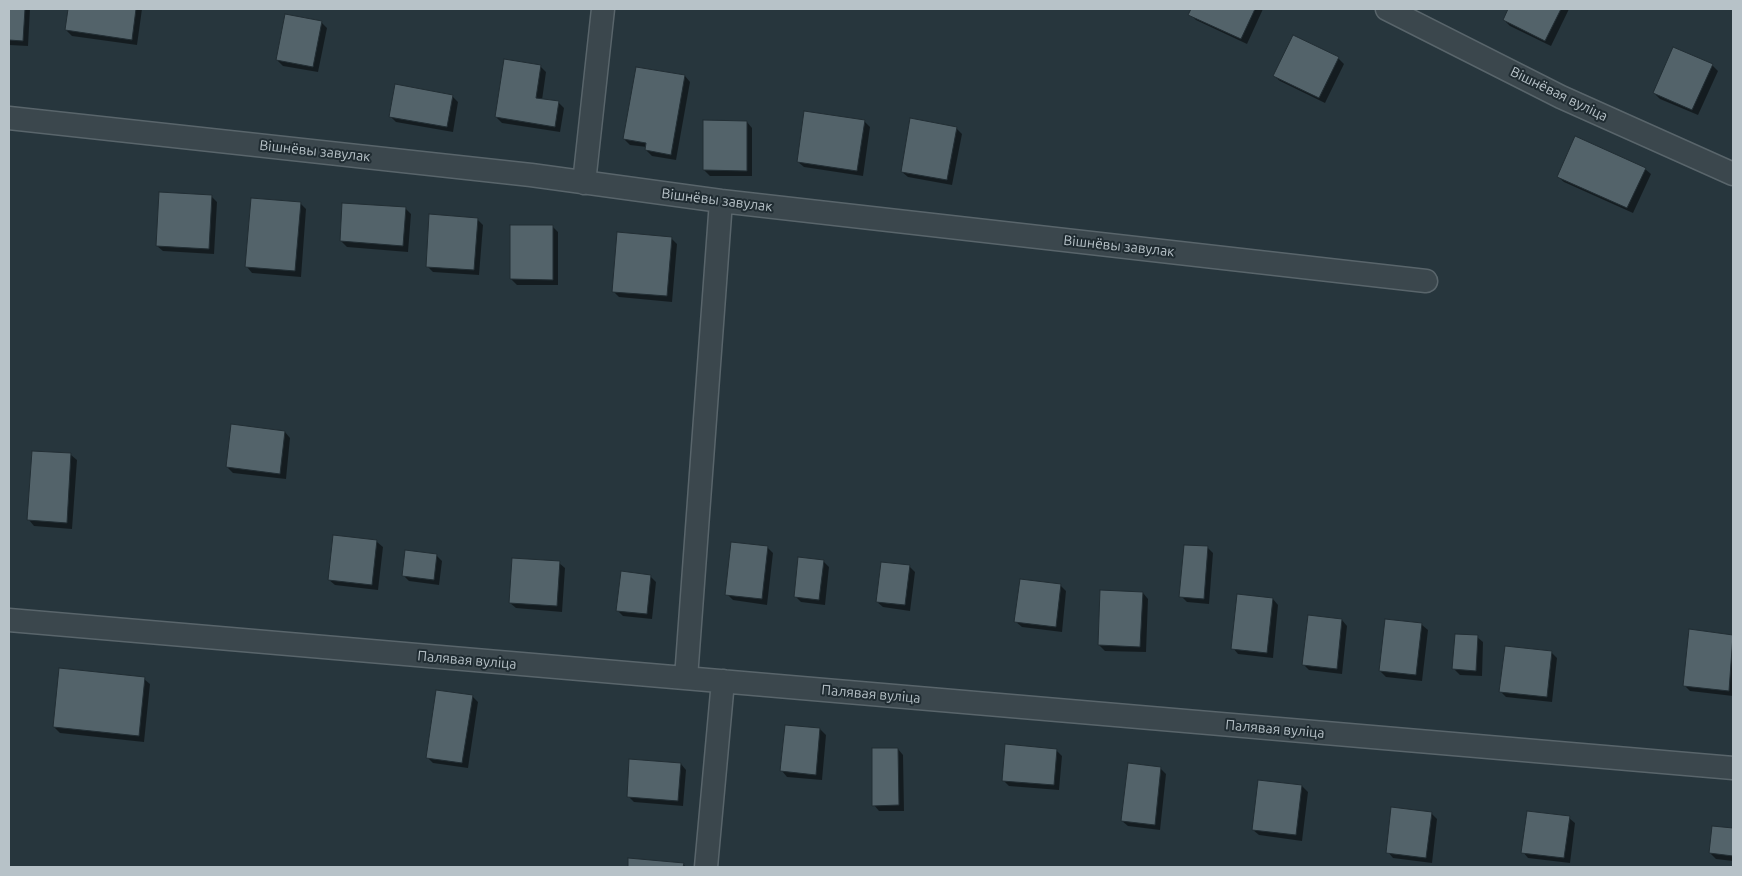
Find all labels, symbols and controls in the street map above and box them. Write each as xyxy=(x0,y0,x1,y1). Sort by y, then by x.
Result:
street label: Вішнёвая вуліца xyxy=(1508,63,1610,125)
street label: Вішнёвы завулак xyxy=(259,137,371,165)
street label: Вішнёвы завулак xyxy=(661,185,773,215)
street label: Вішнёвы завулак xyxy=(1063,232,1175,260)
street label: Палявая вуліца xyxy=(417,647,517,673)
street label: Палявая вуліца xyxy=(821,681,921,707)
street label: Палявая вуліца xyxy=(1225,716,1325,742)

